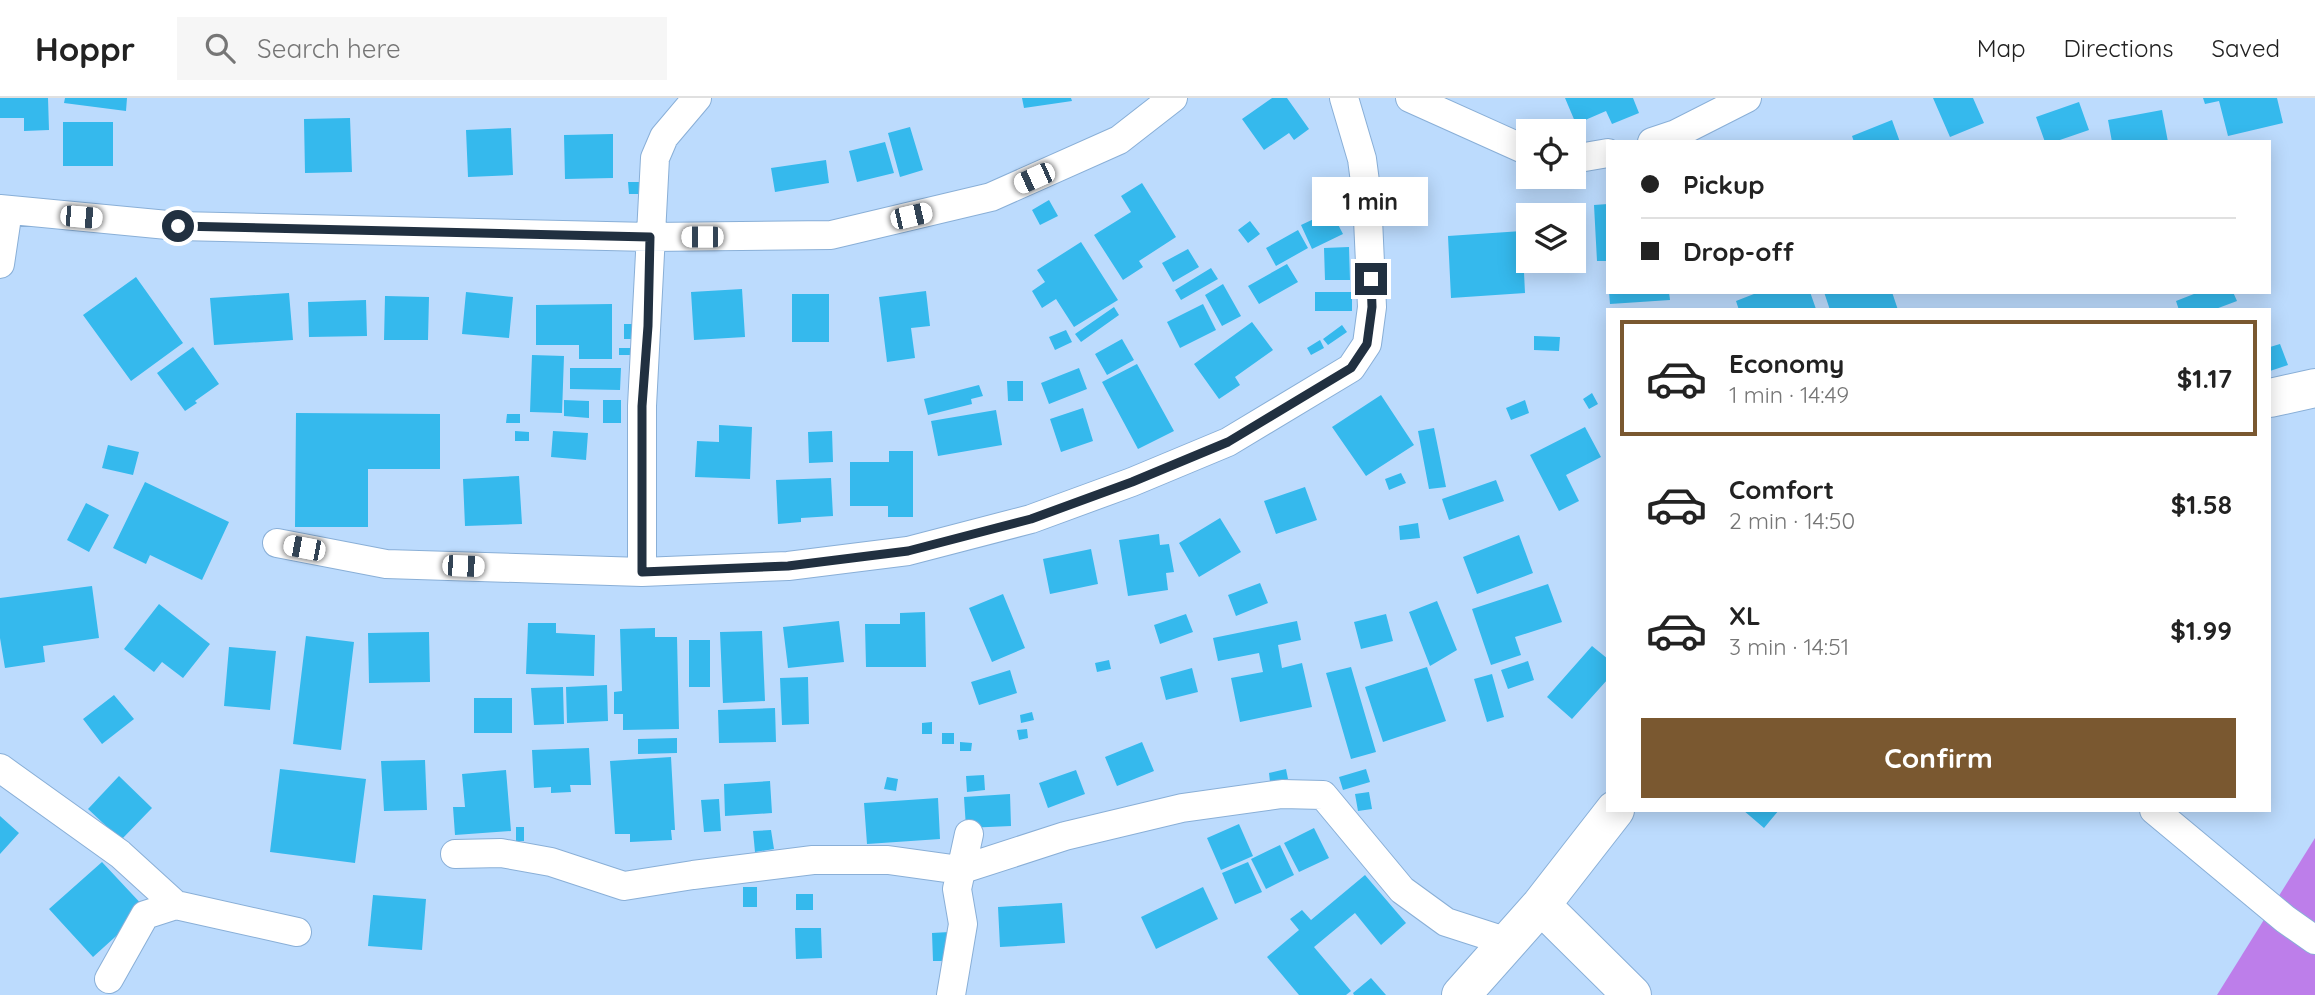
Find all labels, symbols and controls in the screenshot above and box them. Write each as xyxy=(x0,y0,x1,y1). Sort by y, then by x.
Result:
search box xyxy=(177,17,667,80)
text: Hoppr xyxy=(35,28,135,69)
icon: search xyxy=(201,29,239,67)
text: Search here xyxy=(257,32,401,65)
text: Map xyxy=(1977,33,2026,63)
text: Directions xyxy=(2064,33,2174,63)
text: Saved xyxy=(2212,33,2280,63)
map controls xyxy=(1516,119,1586,273)
button: locate xyxy=(1516,119,1586,189)
car xyxy=(1011,160,1058,196)
text: Pickup xyxy=(1683,168,1765,201)
callout: 1 min xyxy=(1313,178,1429,226)
text: 1 min xyxy=(1342,187,1398,216)
car xyxy=(889,201,934,231)
button: layers xyxy=(1516,203,1586,273)
car xyxy=(60,205,103,229)
route start xyxy=(162,210,194,242)
car xyxy=(682,227,724,248)
text: Drop-off xyxy=(1683,235,1794,268)
route end xyxy=(1355,263,1387,295)
icon: car xyxy=(1645,347,1708,410)
text: Economy xyxy=(1729,347,1844,380)
text: $1.17 xyxy=(2177,362,2232,395)
text: 1 min · 14:49 xyxy=(1729,380,1849,409)
icon: car xyxy=(1645,473,1708,536)
text: Comfort xyxy=(1729,473,1834,506)
text: $1.58 xyxy=(2171,488,2232,521)
text: 2 min · 14:50 xyxy=(1729,506,1855,535)
car xyxy=(282,534,327,562)
car xyxy=(442,555,485,577)
icon: car xyxy=(1645,599,1708,662)
text: XL xyxy=(1729,599,1761,632)
text: $1.99 xyxy=(2170,614,2232,647)
text: 3 min · 14:51 xyxy=(1729,632,1849,661)
button: Confirm xyxy=(1641,718,2236,798)

